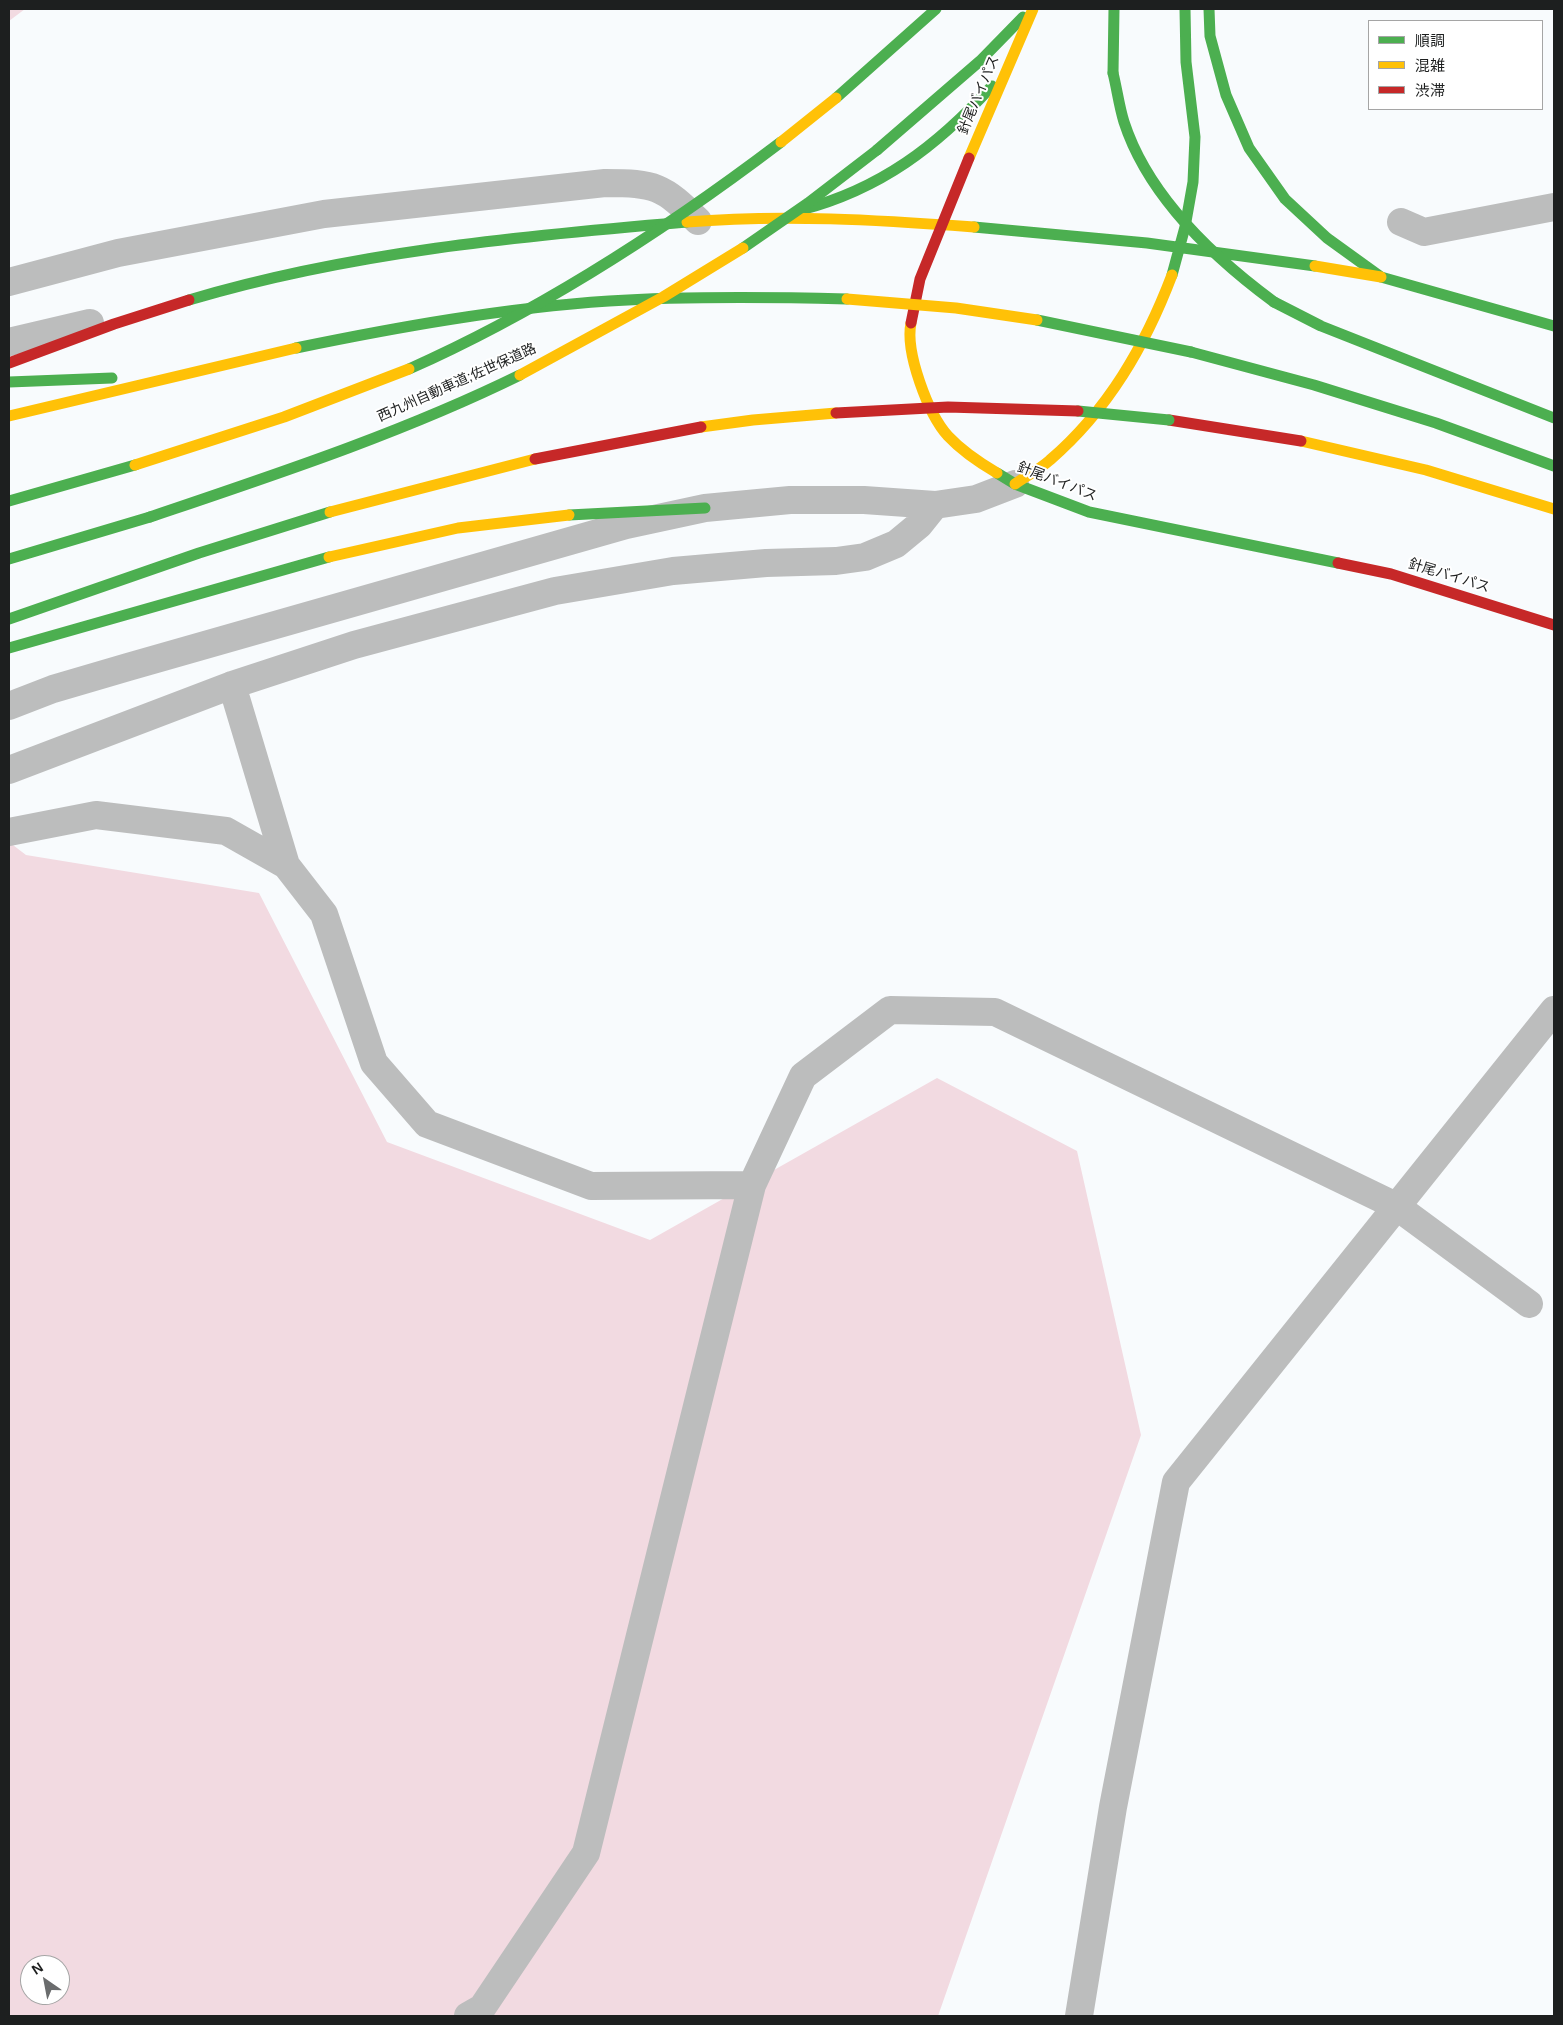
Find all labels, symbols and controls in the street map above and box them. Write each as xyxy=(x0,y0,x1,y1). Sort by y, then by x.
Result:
legend xyxy=(1368,20,1543,110)
text: 順調 xyxy=(1415,32,1445,49)
street label: 針尾バイパス xyxy=(955,53,1003,137)
text: 混雑 xyxy=(1415,57,1445,74)
text: 渋滞 xyxy=(1415,82,1445,99)
street label: 西九州自動車道;佐世保道路 xyxy=(375,340,539,426)
street label: 針尾バイパス xyxy=(1015,459,1099,505)
street label: 針尾バイパス xyxy=(1406,556,1492,596)
north arrow xyxy=(20,1955,70,2005)
text: N xyxy=(29,1959,46,1978)

